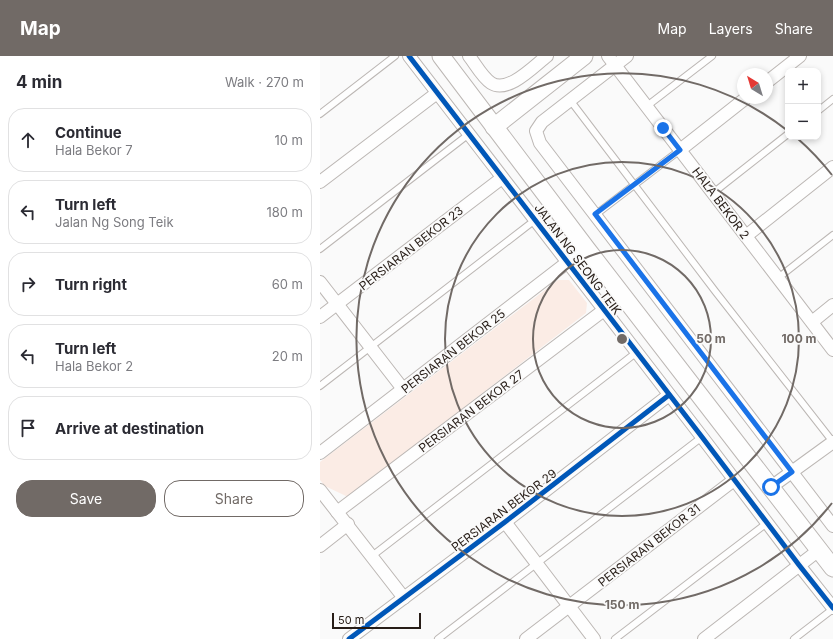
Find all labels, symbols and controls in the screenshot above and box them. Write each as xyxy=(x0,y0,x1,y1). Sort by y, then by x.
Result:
text: Map xyxy=(20,17,61,40)
text: Map xyxy=(658,20,687,37)
text: Layers xyxy=(709,20,753,37)
text: Share xyxy=(775,20,813,37)
north arrow xyxy=(737,68,773,104)
map controls xyxy=(785,68,821,140)
button: + xyxy=(785,68,821,104)
text: 4 min xyxy=(16,72,62,92)
text: Walk · 270 m xyxy=(225,74,304,90)
button: − xyxy=(785,104,821,140)
route end xyxy=(654,119,672,137)
text: Continue xyxy=(55,123,122,142)
icon: ahead xyxy=(17,129,39,151)
text: 10 m xyxy=(274,132,303,148)
text: Hala Bekor 7 xyxy=(55,142,133,158)
street label: HALA BEKOR 2 xyxy=(689,164,753,242)
text: Turn left xyxy=(55,195,116,214)
street label: JALAN NG SEONG TEIK xyxy=(531,200,625,318)
icon: left xyxy=(17,201,39,223)
street label: PERSIARAN BEKOR 23 xyxy=(356,203,466,293)
text: 180 m xyxy=(266,204,303,220)
text: Jalan Ng Song Teik xyxy=(55,214,174,230)
icon: right xyxy=(17,273,39,295)
text: Turn right xyxy=(55,275,127,294)
text: 60 m xyxy=(272,276,303,292)
street label: PERSIARAN BEKOR 25 xyxy=(398,306,508,396)
text: 50 m xyxy=(696,331,726,346)
text: 100 m xyxy=(781,331,817,346)
centre of rings xyxy=(615,332,629,346)
text: Turn left xyxy=(55,339,116,358)
icon: left xyxy=(17,345,39,367)
text: 20 m xyxy=(272,348,303,364)
text: Hala Bekor 2 xyxy=(55,358,133,374)
street label: PERSIARAN BEKOR 27 xyxy=(416,367,527,455)
icon: arrive xyxy=(17,417,39,439)
text: Arrive at destination xyxy=(55,419,204,438)
street label: PERSIARAN BEKOR 29 xyxy=(448,465,560,555)
route start xyxy=(762,478,780,496)
button: Save xyxy=(16,480,156,517)
button: Share xyxy=(164,480,304,517)
street label: PERSIARAN BEKOR 31 xyxy=(595,500,703,590)
text: 150 m xyxy=(605,597,639,612)
scale bar xyxy=(332,611,421,630)
text: 50 m xyxy=(338,613,364,627)

